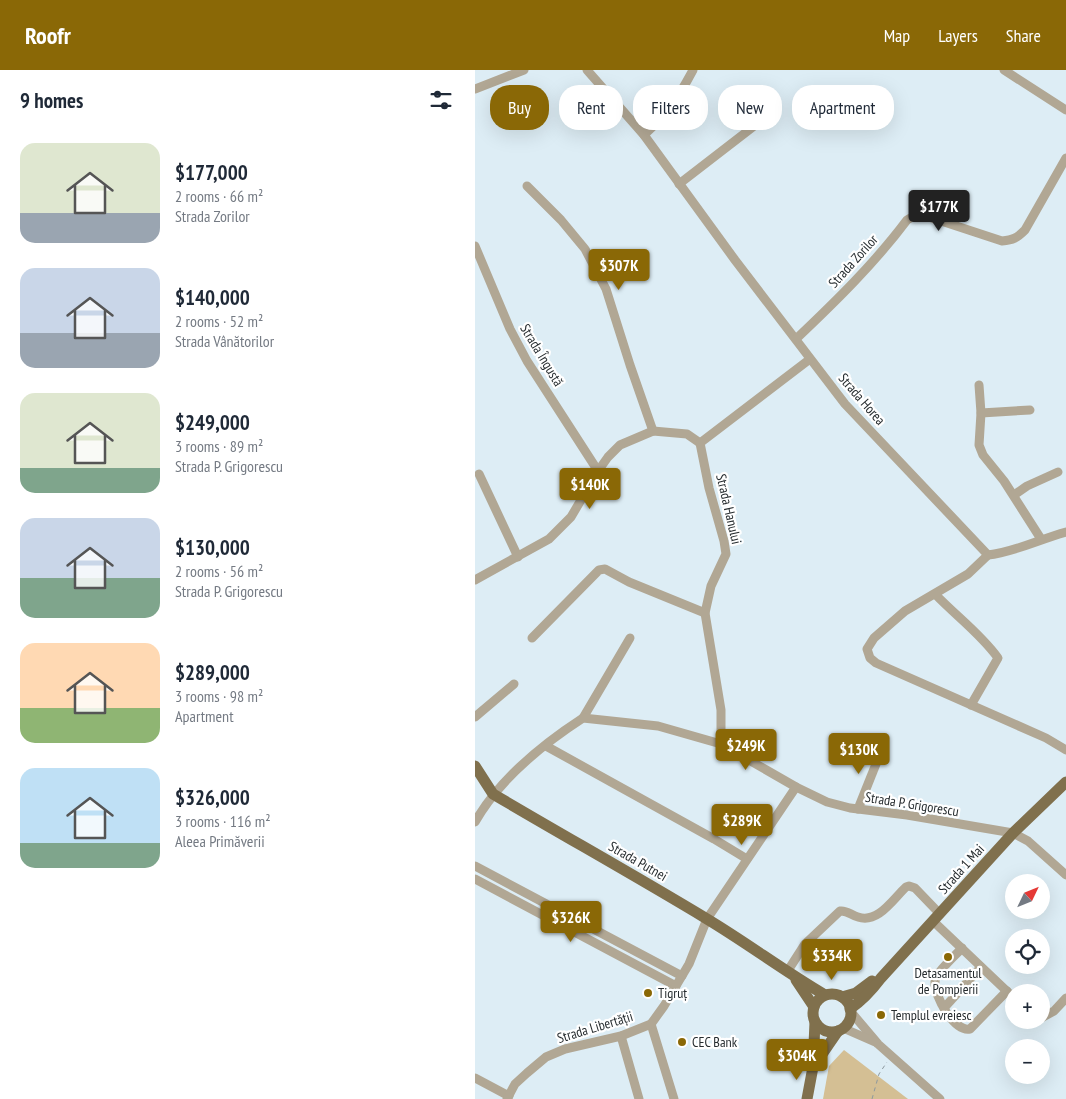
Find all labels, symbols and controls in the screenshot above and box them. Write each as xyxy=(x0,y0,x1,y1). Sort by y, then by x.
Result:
text: Roofr xyxy=(25,20,71,51)
text: Map xyxy=(884,24,910,47)
text: Layers xyxy=(938,24,978,47)
text: Share xyxy=(1006,24,1041,47)
chip: Buy xyxy=(490,85,549,130)
chip: Rent xyxy=(559,85,623,130)
chip: Filters xyxy=(633,85,708,130)
chip: New xyxy=(718,85,782,130)
chip: Apartment xyxy=(792,85,894,130)
icon: filters xyxy=(427,86,455,114)
text: 9 homes xyxy=(20,87,83,114)
text: $177,000 xyxy=(175,159,248,186)
icon: home xyxy=(60,163,120,223)
text: 2 rooms · 66 m² xyxy=(175,186,263,206)
pin: $177K xyxy=(904,190,974,232)
text: $177K xyxy=(920,196,958,216)
text: Strada Zorilor xyxy=(175,206,250,226)
street label: Strada Zorilor xyxy=(824,231,882,291)
pin: $307K xyxy=(584,248,654,291)
text: $307K xyxy=(600,255,638,275)
text: $140,000 xyxy=(175,284,250,311)
icon: home xyxy=(60,288,120,348)
text: 2 rooms · 52 m² xyxy=(175,311,263,331)
street label: Strada Îngustă xyxy=(516,321,568,389)
text: Strada Vânătorilor xyxy=(175,331,274,351)
street label: Strada Horea xyxy=(835,369,889,429)
text: $249,000 xyxy=(175,409,250,436)
icon: home xyxy=(60,413,120,473)
text: 3 rooms · 89 m² xyxy=(175,436,263,456)
text: Strada P. Grigorescu xyxy=(175,456,283,476)
pin: $140K xyxy=(555,468,625,510)
street label: Strada Hanului xyxy=(712,472,746,546)
text: $140K xyxy=(571,474,609,494)
text: $130,000 xyxy=(175,534,250,561)
icon: home xyxy=(60,538,120,598)
text: 2 rooms · 56 m² xyxy=(175,561,263,581)
text: Strada P. Grigorescu xyxy=(175,581,283,601)
text: $289,000 xyxy=(175,659,250,686)
icon: home xyxy=(60,663,120,723)
text: 3 rooms · 98 m² xyxy=(175,686,263,706)
text: Apartment xyxy=(175,706,234,726)
pin: $249K xyxy=(711,728,781,771)
pin: $130K xyxy=(824,732,894,775)
text: $249K xyxy=(727,735,765,755)
text: $130K xyxy=(840,739,878,759)
text: $326,000 xyxy=(175,784,250,811)
icon: home xyxy=(60,788,120,848)
street label: Strada P. Grigorescu xyxy=(864,788,960,820)
pin: $289K xyxy=(707,804,777,846)
text: $289K xyxy=(723,810,761,830)
text: 3 rooms · 116 m² xyxy=(175,811,271,831)
text: Aleea Primăverii xyxy=(175,831,265,851)
street label: Strada Putnei xyxy=(605,837,671,885)
street label: Strada 1 Mai xyxy=(934,840,988,898)
north arrow xyxy=(1005,874,1050,919)
map controls xyxy=(1005,874,1050,1084)
pin: $326K xyxy=(536,900,606,943)
text: $326K xyxy=(552,907,590,927)
button: locate xyxy=(1005,929,1050,974)
pin: $334K xyxy=(797,938,867,981)
text: $334K xyxy=(813,945,851,965)
marker: Detasamentul de Pompierii xyxy=(942,951,954,963)
place label: Detasamentul de Pompierii xyxy=(914,964,982,998)
place label: Tigruț xyxy=(658,984,687,1002)
button: + xyxy=(1005,984,1050,1029)
marker: Tigruț xyxy=(642,987,654,999)
place label: Templul evreiesc xyxy=(891,1006,972,1024)
street label: Strada Libertății xyxy=(555,1007,635,1047)
marker: Templul evreiesc xyxy=(875,1009,887,1021)
place label: CEC Bank xyxy=(692,1033,738,1051)
marker: CEC Bank xyxy=(676,1036,688,1048)
pin: $304K xyxy=(762,1038,832,1081)
button: − xyxy=(1005,1039,1050,1084)
text: $304K xyxy=(778,1045,816,1065)

